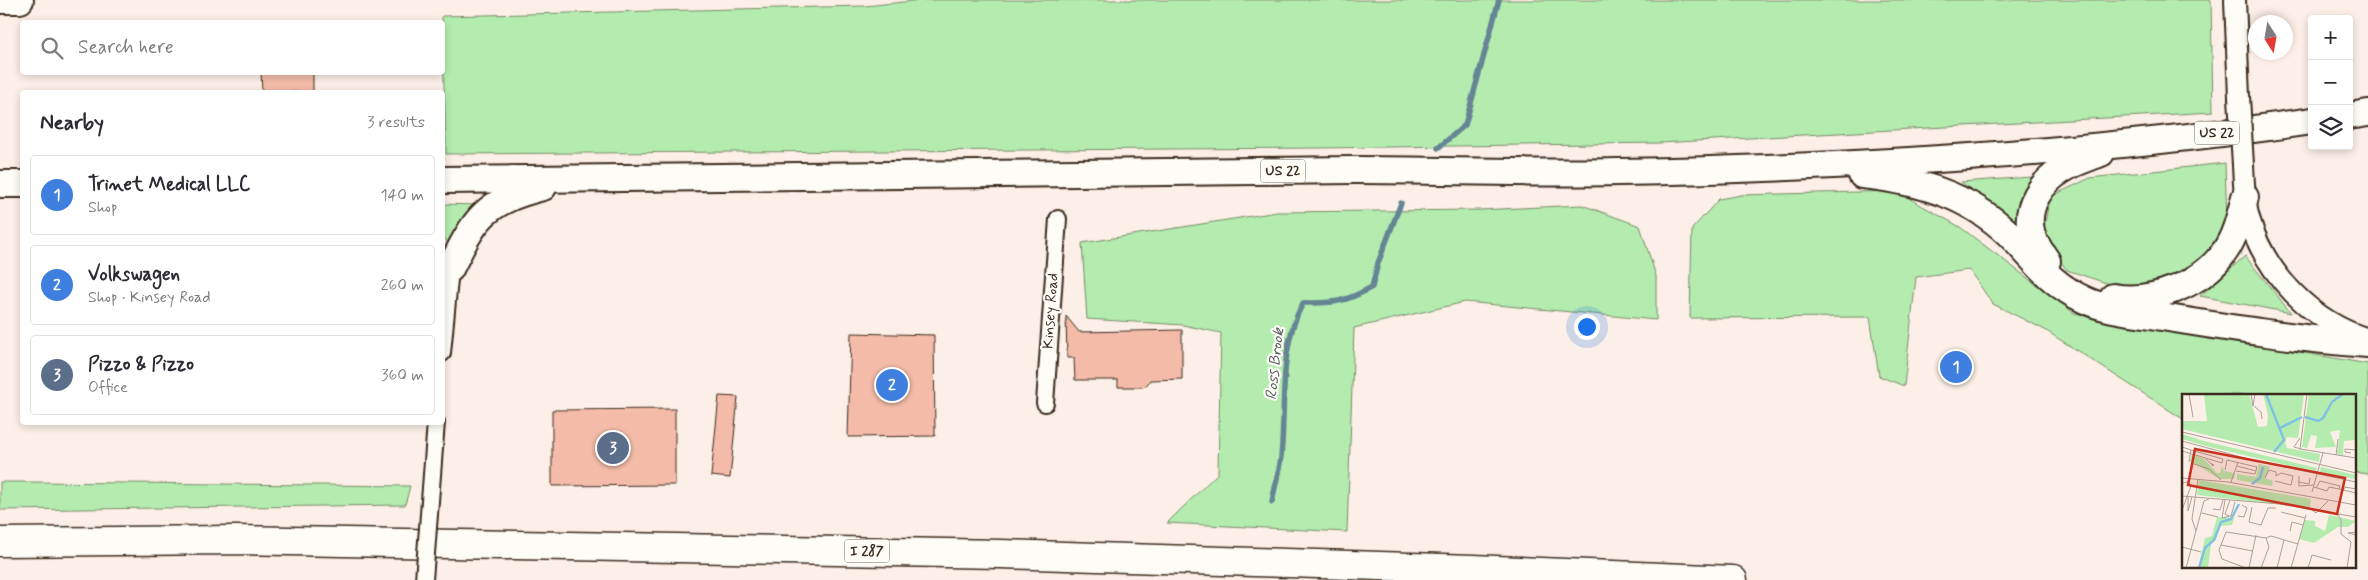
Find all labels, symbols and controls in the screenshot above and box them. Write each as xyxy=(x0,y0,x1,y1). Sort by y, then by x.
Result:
north arrow xyxy=(2248,15,2293,60)
map controls xyxy=(2308,15,2353,150)
button: + xyxy=(2308,15,2353,60)
search box xyxy=(20,20,445,75)
icon: search xyxy=(38,34,66,62)
text: Search here xyxy=(78,35,174,60)
button: − xyxy=(2308,60,2353,105)
button: layers xyxy=(2308,105,2353,150)
text: Nearby xyxy=(40,109,104,137)
text: 3 results xyxy=(367,112,425,133)
road number: US 22 xyxy=(2194,122,2240,144)
road number: US 22 xyxy=(1260,160,1306,182)
text: Trinet Medical LLC xyxy=(88,172,250,197)
text: 1 xyxy=(53,185,61,206)
text: 140 m xyxy=(380,185,424,206)
text: Shop xyxy=(88,197,117,218)
text: Volkswagen xyxy=(88,262,180,287)
street label: Kinsey Road xyxy=(1038,272,1064,350)
text: 2 xyxy=(53,275,61,296)
text: 260 m xyxy=(381,275,424,296)
text: Shop · Kinsey Road xyxy=(88,287,211,308)
your location xyxy=(1574,314,1600,340)
water label: Ross Brook xyxy=(1261,326,1289,401)
pin: 1 xyxy=(1940,348,1972,386)
text: Pizzo & Pizzo xyxy=(88,352,194,377)
text: 3 xyxy=(53,365,61,386)
text: 360 m xyxy=(381,365,424,386)
pin: 2 xyxy=(876,366,908,404)
text: Office xyxy=(88,377,128,398)
inset map xyxy=(2182,394,2356,568)
pin: 3 xyxy=(597,429,629,467)
road number: I 287 xyxy=(844,540,890,562)

